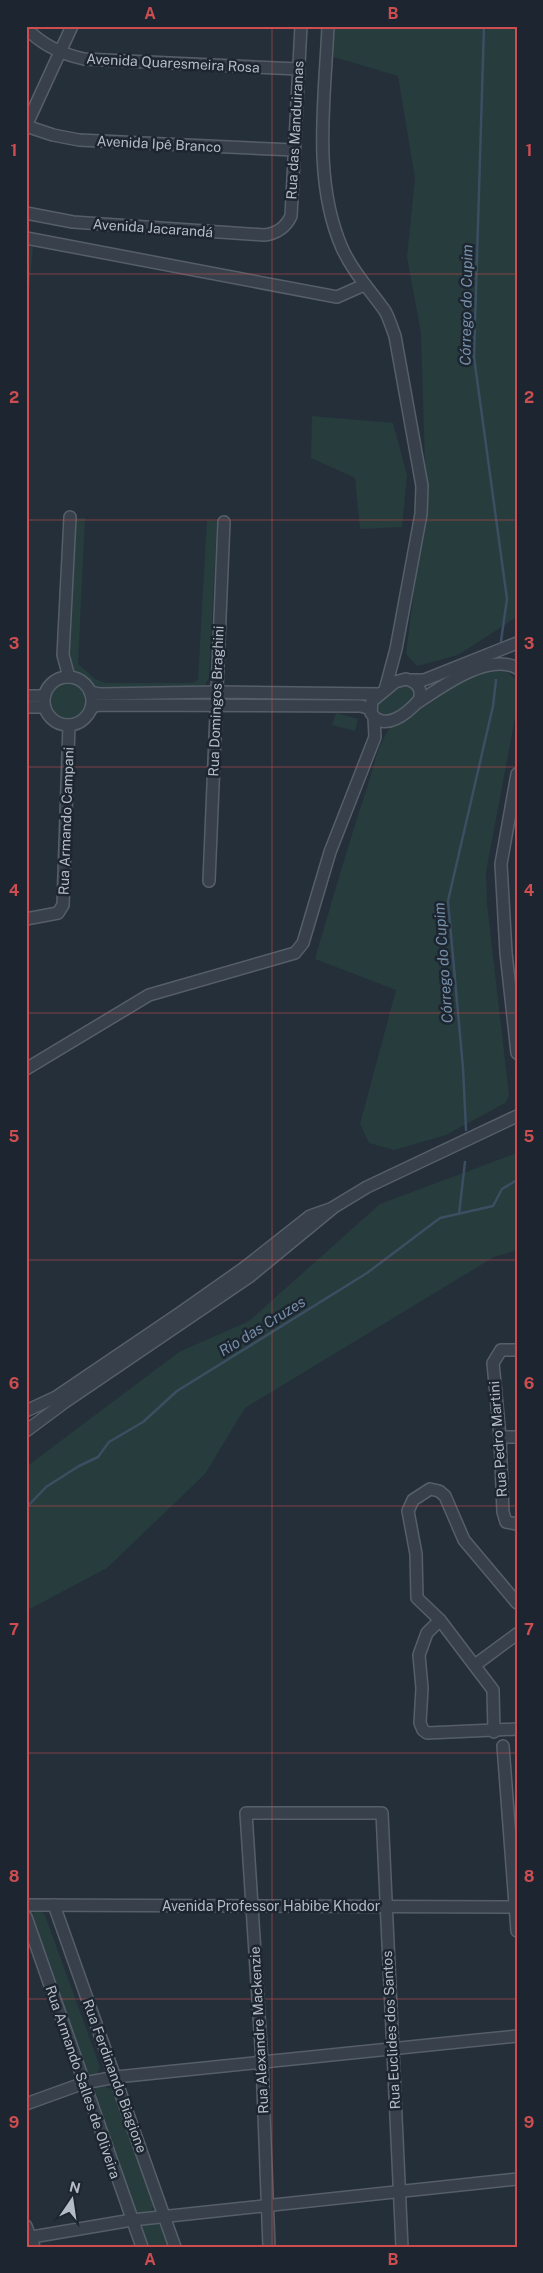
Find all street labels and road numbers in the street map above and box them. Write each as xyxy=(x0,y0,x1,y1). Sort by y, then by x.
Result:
street label: Avenida Quaresmeira Rosa xyxy=(86,50,260,76)
street label: Rua das Manduiranas xyxy=(283,60,307,200)
street label: Avenida Ipê Branco xyxy=(96,133,222,155)
street label: Avenida Jacarandá xyxy=(92,216,214,240)
street label: Rua Domingos Braghini xyxy=(205,625,227,777)
street label: Rua Armando Campani xyxy=(55,747,77,895)
street label: Rua Pedro Martini xyxy=(486,1380,510,1498)
street label: Avenida Professor Habibe Khodor xyxy=(162,1898,380,1914)
street label: Rua Alexandre Mackenzie xyxy=(247,1946,271,2114)
street label: Rua Euclides dos Santos xyxy=(379,1950,403,2110)
street label: Rua Armando Salles de Oliveira xyxy=(42,1983,124,2181)
street label: Rua Ferdinando Biagione xyxy=(80,1997,150,2155)

